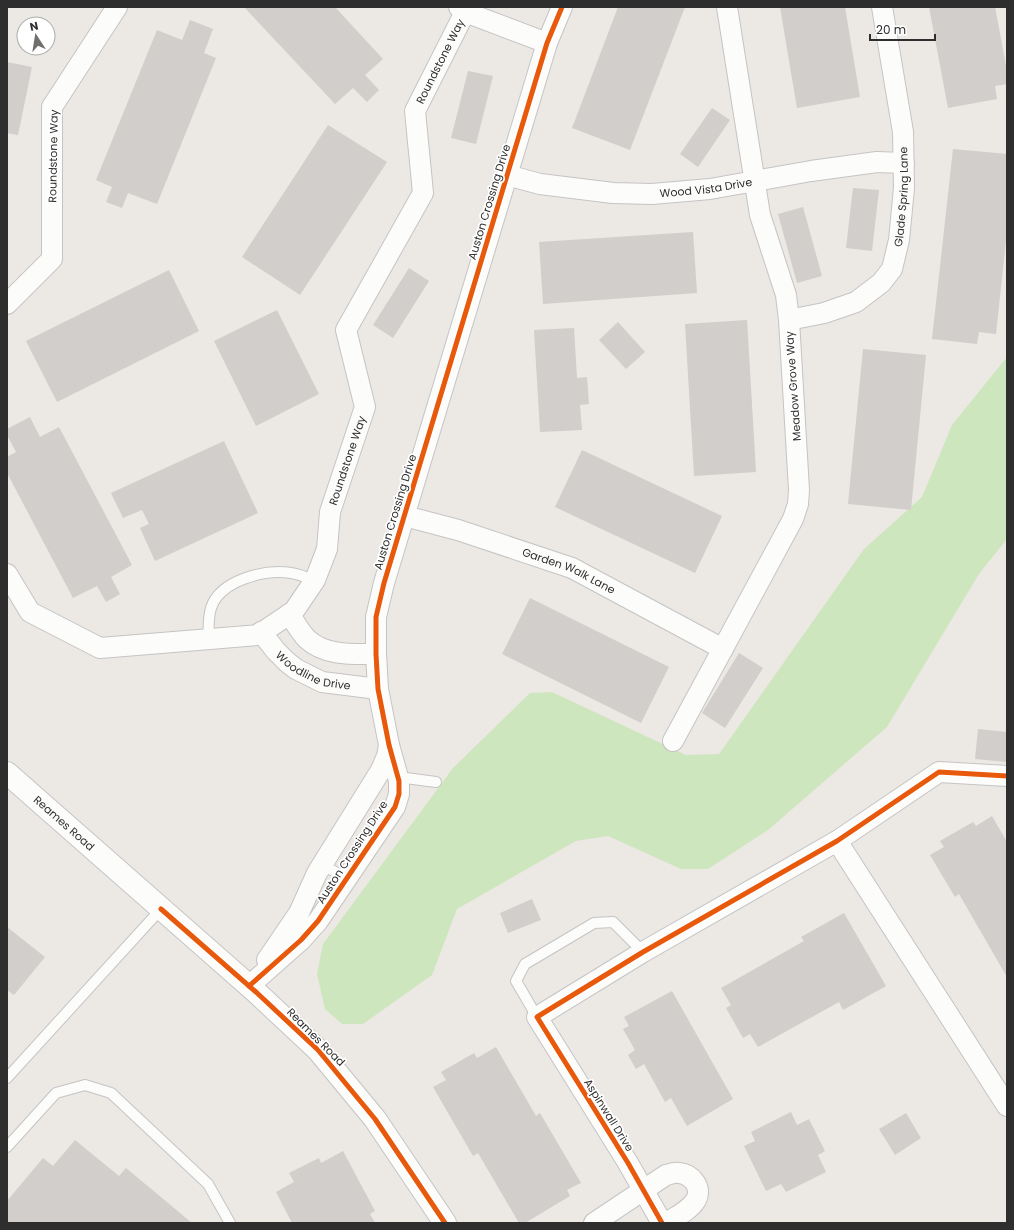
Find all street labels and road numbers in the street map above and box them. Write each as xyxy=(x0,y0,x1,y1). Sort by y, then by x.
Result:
street label: Roundstone Way xyxy=(412,15,469,107)
street label: Roundstone Way xyxy=(44,108,62,203)
street label: Auston Crossing Drive xyxy=(464,142,514,262)
street label: Glade Spring Lane xyxy=(890,146,912,248)
street label: Wood Vista Drive xyxy=(659,174,753,201)
street label: Meadow Grove Way xyxy=(781,330,805,442)
street label: Roundstone Way xyxy=(325,413,370,507)
street label: Auston Crossing Drive xyxy=(370,452,420,572)
street label: Garden Walk Lane xyxy=(520,544,618,598)
street label: Woodline Drive xyxy=(272,647,352,694)
street label: Reames Road xyxy=(30,792,98,854)
street label: Auston Crossing Drive xyxy=(313,797,391,907)
street label: Reames Road xyxy=(283,1004,349,1070)
street label: Aspinwall Drive xyxy=(580,1076,638,1154)

